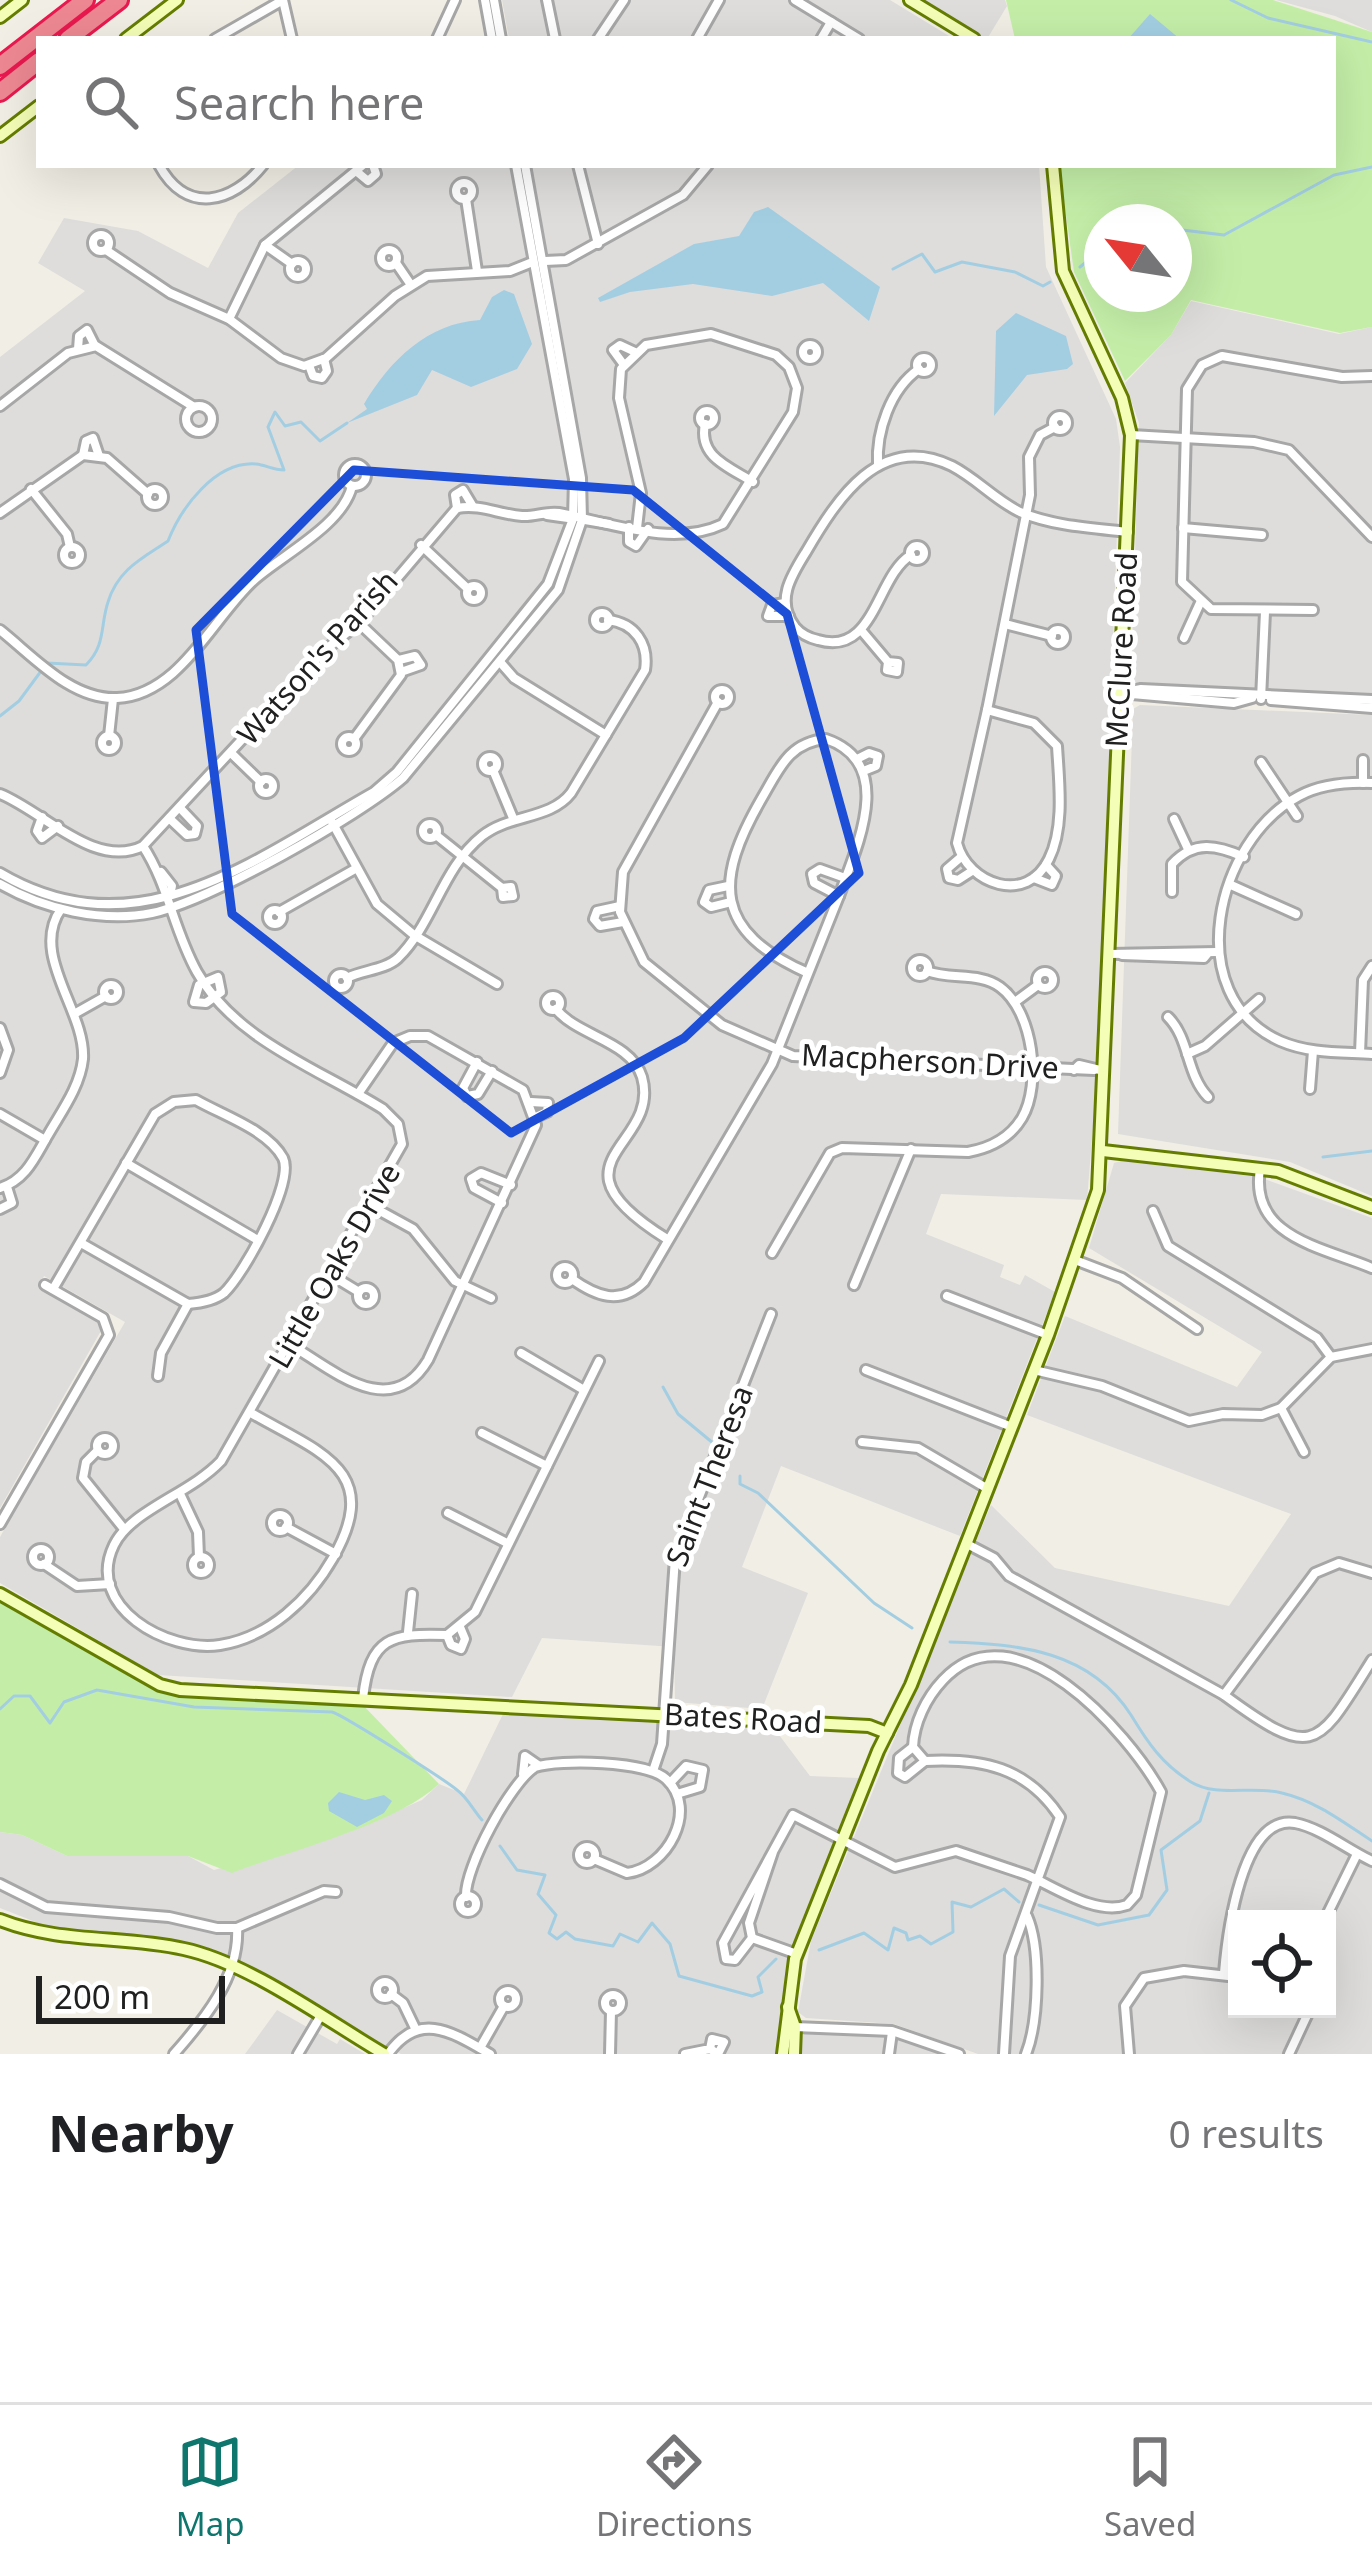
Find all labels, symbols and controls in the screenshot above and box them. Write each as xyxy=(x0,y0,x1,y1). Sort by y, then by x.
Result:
search box xyxy=(36,36,1336,168)
icon: search xyxy=(78,69,144,135)
text: Search here xyxy=(174,72,424,133)
north arrow xyxy=(1084,204,1192,312)
street label: McClure Road xyxy=(1095,551,1146,749)
street label: Watson's Parish xyxy=(227,561,406,753)
street label: Macpherson Drive xyxy=(800,1033,1060,1088)
street label: Little Oaks Drive xyxy=(258,1155,409,1375)
street label: Saint Theresa xyxy=(655,1379,762,1572)
street label: Bates Road xyxy=(663,1693,823,1742)
map controls xyxy=(1228,1910,1336,2018)
button: locate xyxy=(1228,1910,1336,2018)
scale bar xyxy=(36,1970,225,2023)
text: 200 m xyxy=(54,1974,150,2019)
text: Nearby xyxy=(48,2097,234,2167)
text: 0 results xyxy=(1169,2106,1324,2159)
tab: Map xyxy=(176,2429,244,2546)
tab: Directions xyxy=(596,2429,753,2546)
tab: Saved xyxy=(1104,2429,1196,2546)

